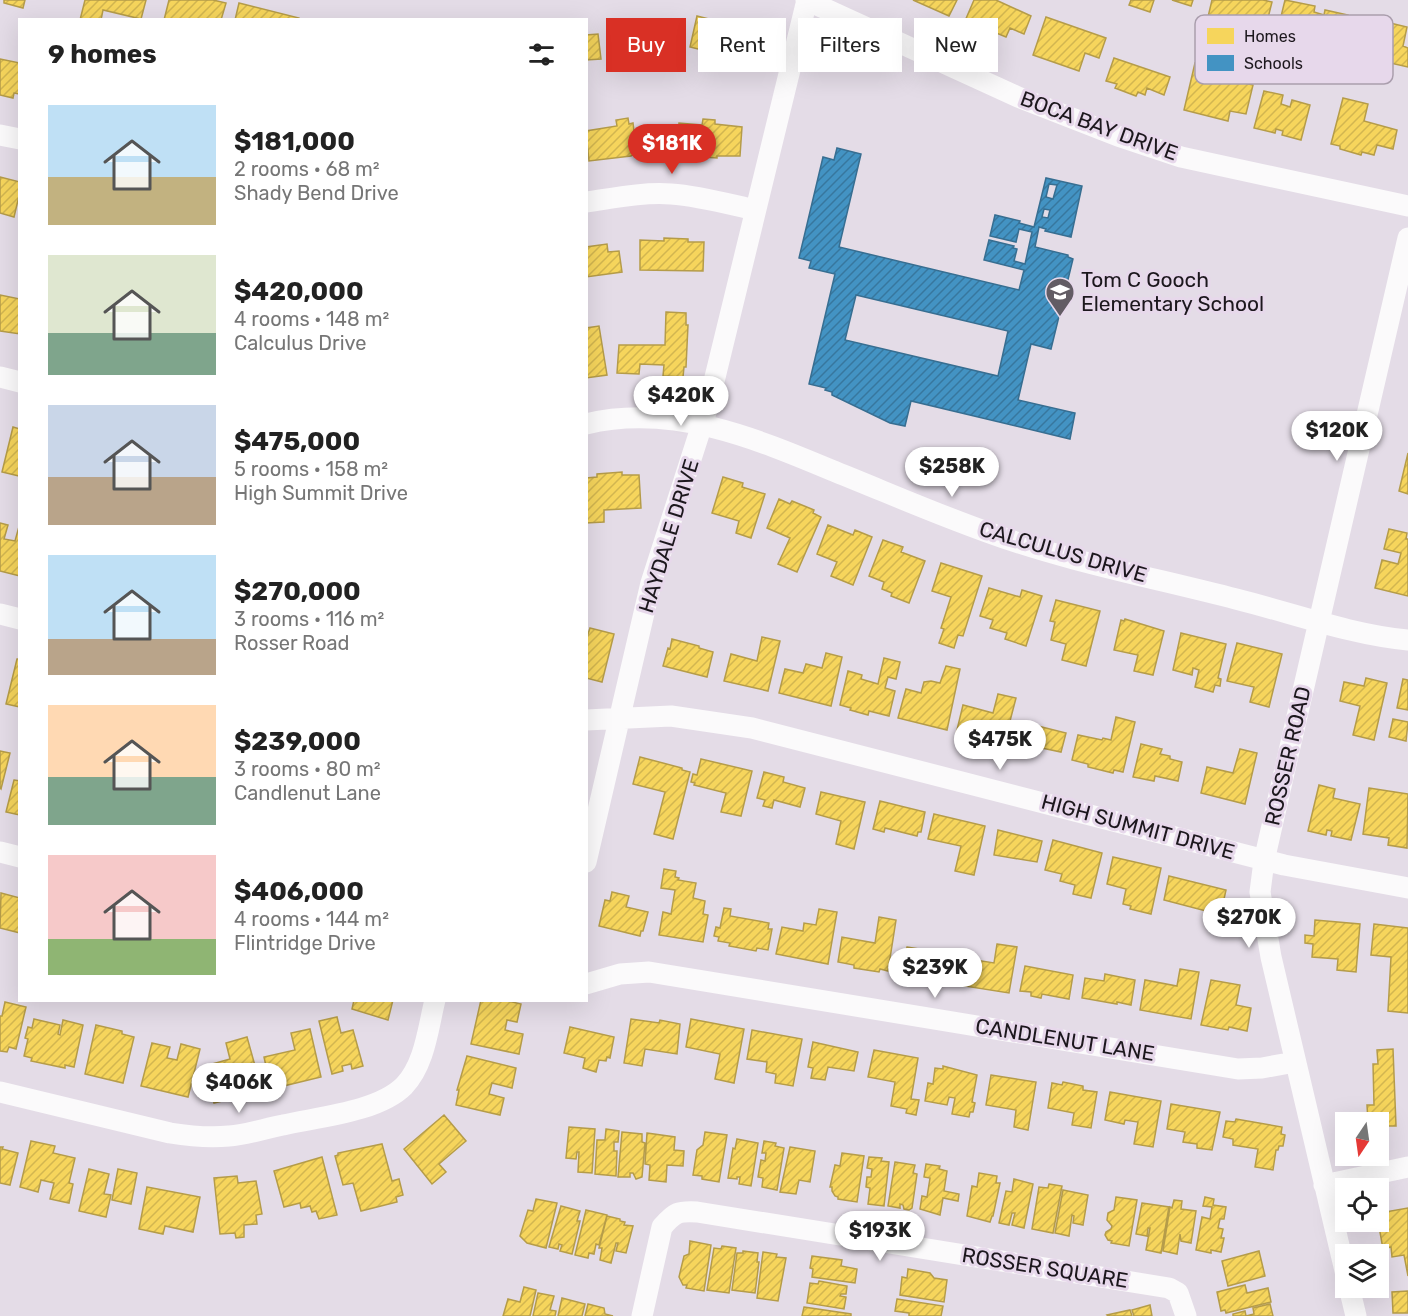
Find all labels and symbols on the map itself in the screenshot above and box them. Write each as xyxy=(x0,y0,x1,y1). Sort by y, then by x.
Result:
legend xyxy=(1195,15,1393,84)
text: Homes xyxy=(1244,27,1296,46)
text: Schools xyxy=(1244,54,1303,73)
street label: BOCA BAY DRIVE xyxy=(1017,85,1181,166)
pin: $181K xyxy=(630,124,714,175)
place label: Tom C Gooch Elementary School xyxy=(1081,267,1264,316)
school or university icon: Tom C Gooch Elementary School xyxy=(1044,276,1076,318)
pin: $420K xyxy=(639,376,723,427)
pin: $120K xyxy=(1295,411,1379,462)
pin: $258K xyxy=(910,447,994,498)
street label: HAYDALE DRIVE xyxy=(633,456,704,616)
street label: CALCULUS DRIVE xyxy=(977,516,1150,587)
street label: ROSSER ROAD xyxy=(1259,684,1316,828)
pin: $475K xyxy=(958,720,1042,771)
street label: HIGH SUMMIT DRIVE xyxy=(1039,789,1238,864)
pin: $270K xyxy=(1207,898,1291,949)
pin: $239K xyxy=(893,948,977,999)
street label: CANDLENUT LANE xyxy=(974,1013,1156,1066)
pin: $406K xyxy=(197,1063,281,1114)
north arrow xyxy=(1335,1112,1389,1166)
pin: $193K xyxy=(838,1211,922,1262)
street label: ROSSER SQUARE xyxy=(960,1242,1130,1293)

